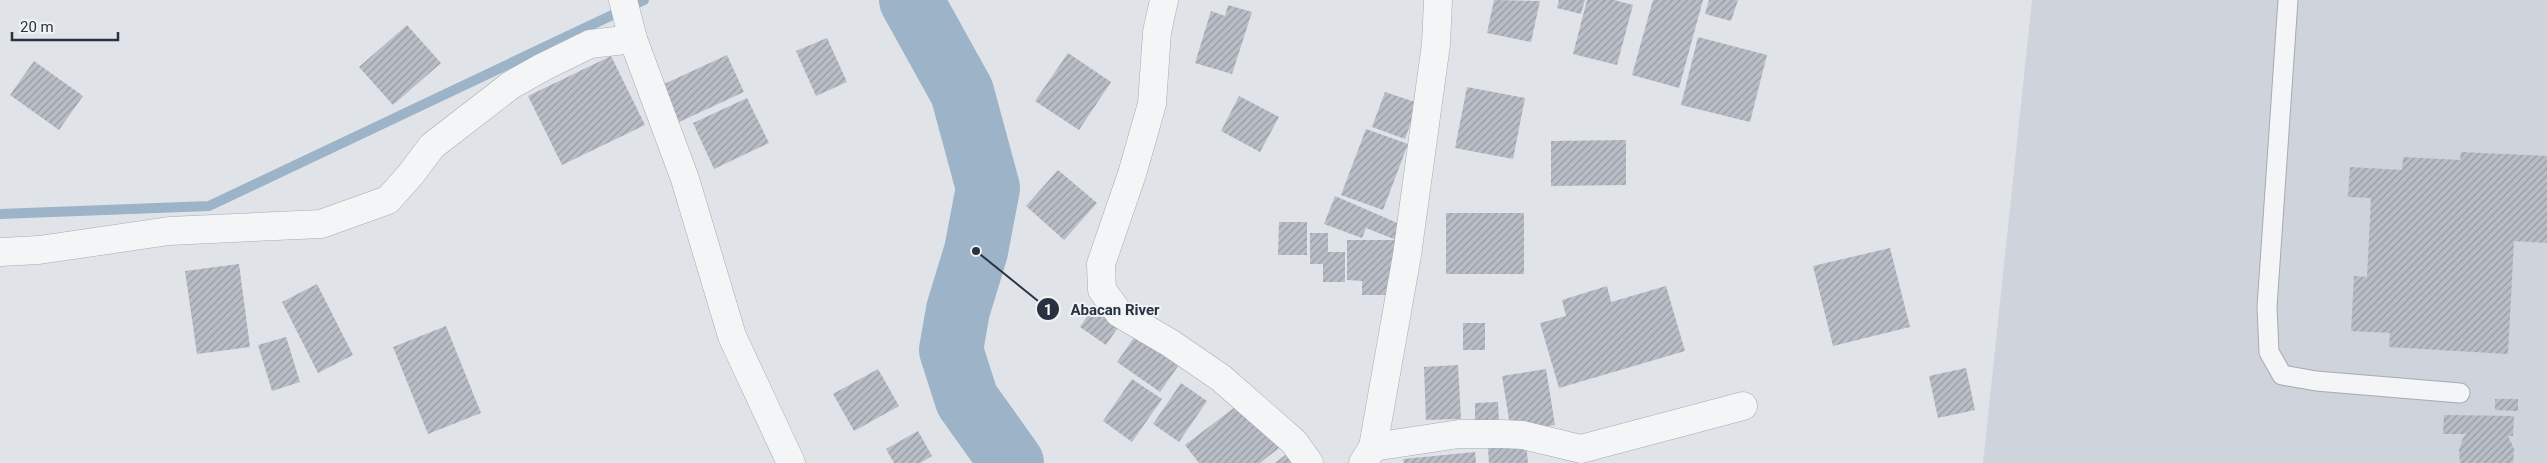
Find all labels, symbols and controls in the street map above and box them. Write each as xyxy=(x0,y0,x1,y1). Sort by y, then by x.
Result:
scale bar xyxy=(12,10,119,42)
text: 20 m xyxy=(20,18,54,36)
callout: Abacan River xyxy=(1035,294,1170,324)
text: 1 xyxy=(1044,301,1052,319)
text: Abacan River xyxy=(1070,301,1160,319)

